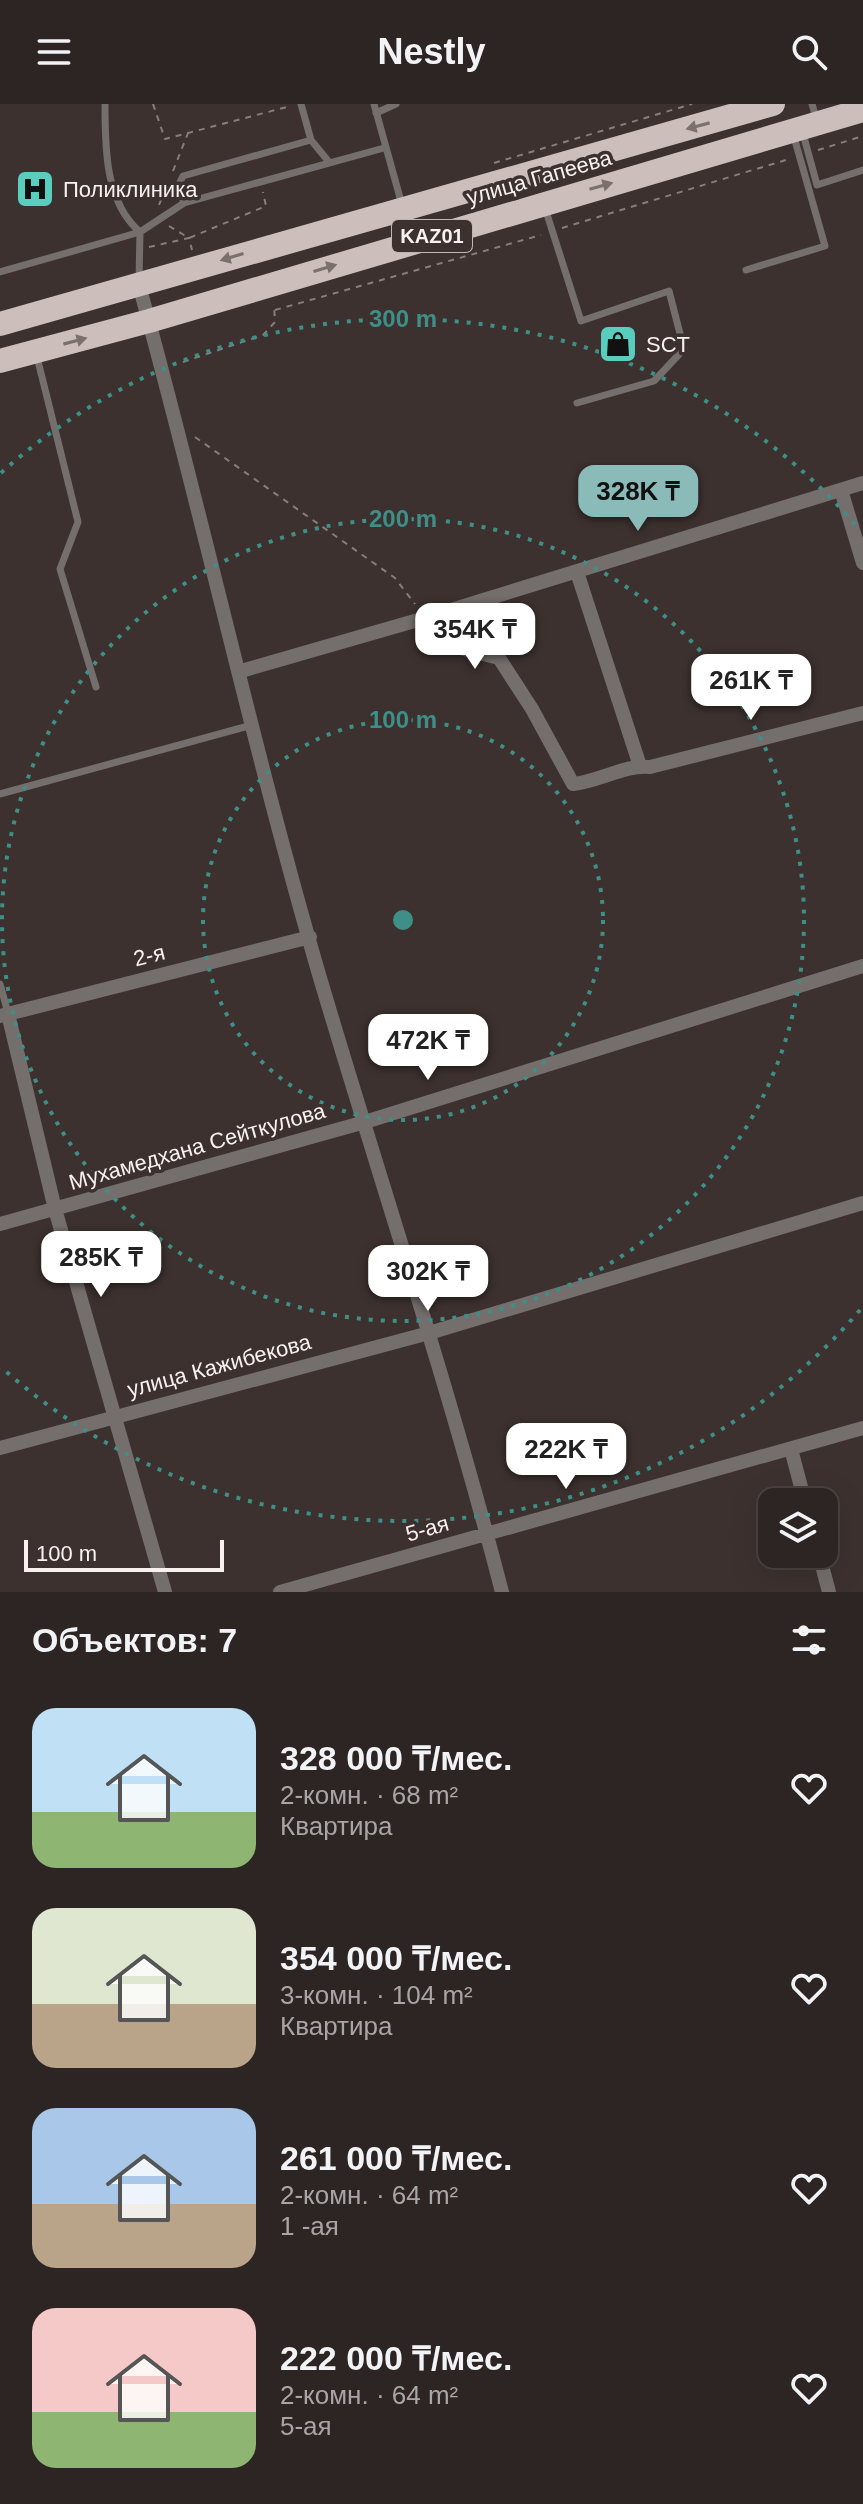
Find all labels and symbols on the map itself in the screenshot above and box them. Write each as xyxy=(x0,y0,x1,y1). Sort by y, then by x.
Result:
one-way arrow xyxy=(686,120,710,133)
street label: улица Гапеева xyxy=(464,145,615,210)
hospital icon: Поликлиника xyxy=(14,168,56,210)
place label: Поликлиника xyxy=(63,177,198,202)
one-way arrow xyxy=(588,179,613,191)
road number: KАZ01 xyxy=(392,220,472,252)
one-way arrow xyxy=(220,251,244,264)
one-way arrow xyxy=(313,261,337,274)
text: 300 m xyxy=(369,305,437,332)
shop icon: SCT xyxy=(597,323,639,365)
place label: SCT xyxy=(646,332,690,357)
one-way arrow xyxy=(63,334,88,346)
pin: 328K ₸ xyxy=(573,465,703,533)
text: 200 m xyxy=(369,505,437,532)
pin: 354K ₸ xyxy=(410,603,540,671)
pin: 261K ₸ xyxy=(686,654,816,722)
text: 100 m xyxy=(369,706,437,733)
centre of rings xyxy=(389,906,417,934)
street label: 2-я xyxy=(131,940,167,971)
pin: 472K ₸ xyxy=(363,1014,493,1082)
street label: Мухамедхана Сейткулова xyxy=(66,1098,329,1195)
pin: 285K ₸ xyxy=(36,1231,166,1299)
pin: 302K ₸ xyxy=(363,1245,493,1313)
street label: улица Кажибекова xyxy=(125,1329,314,1402)
pin: 222K ₸ xyxy=(501,1423,631,1491)
street label: 5-ая xyxy=(403,1510,452,1547)
scale bar xyxy=(24,1536,224,1572)

